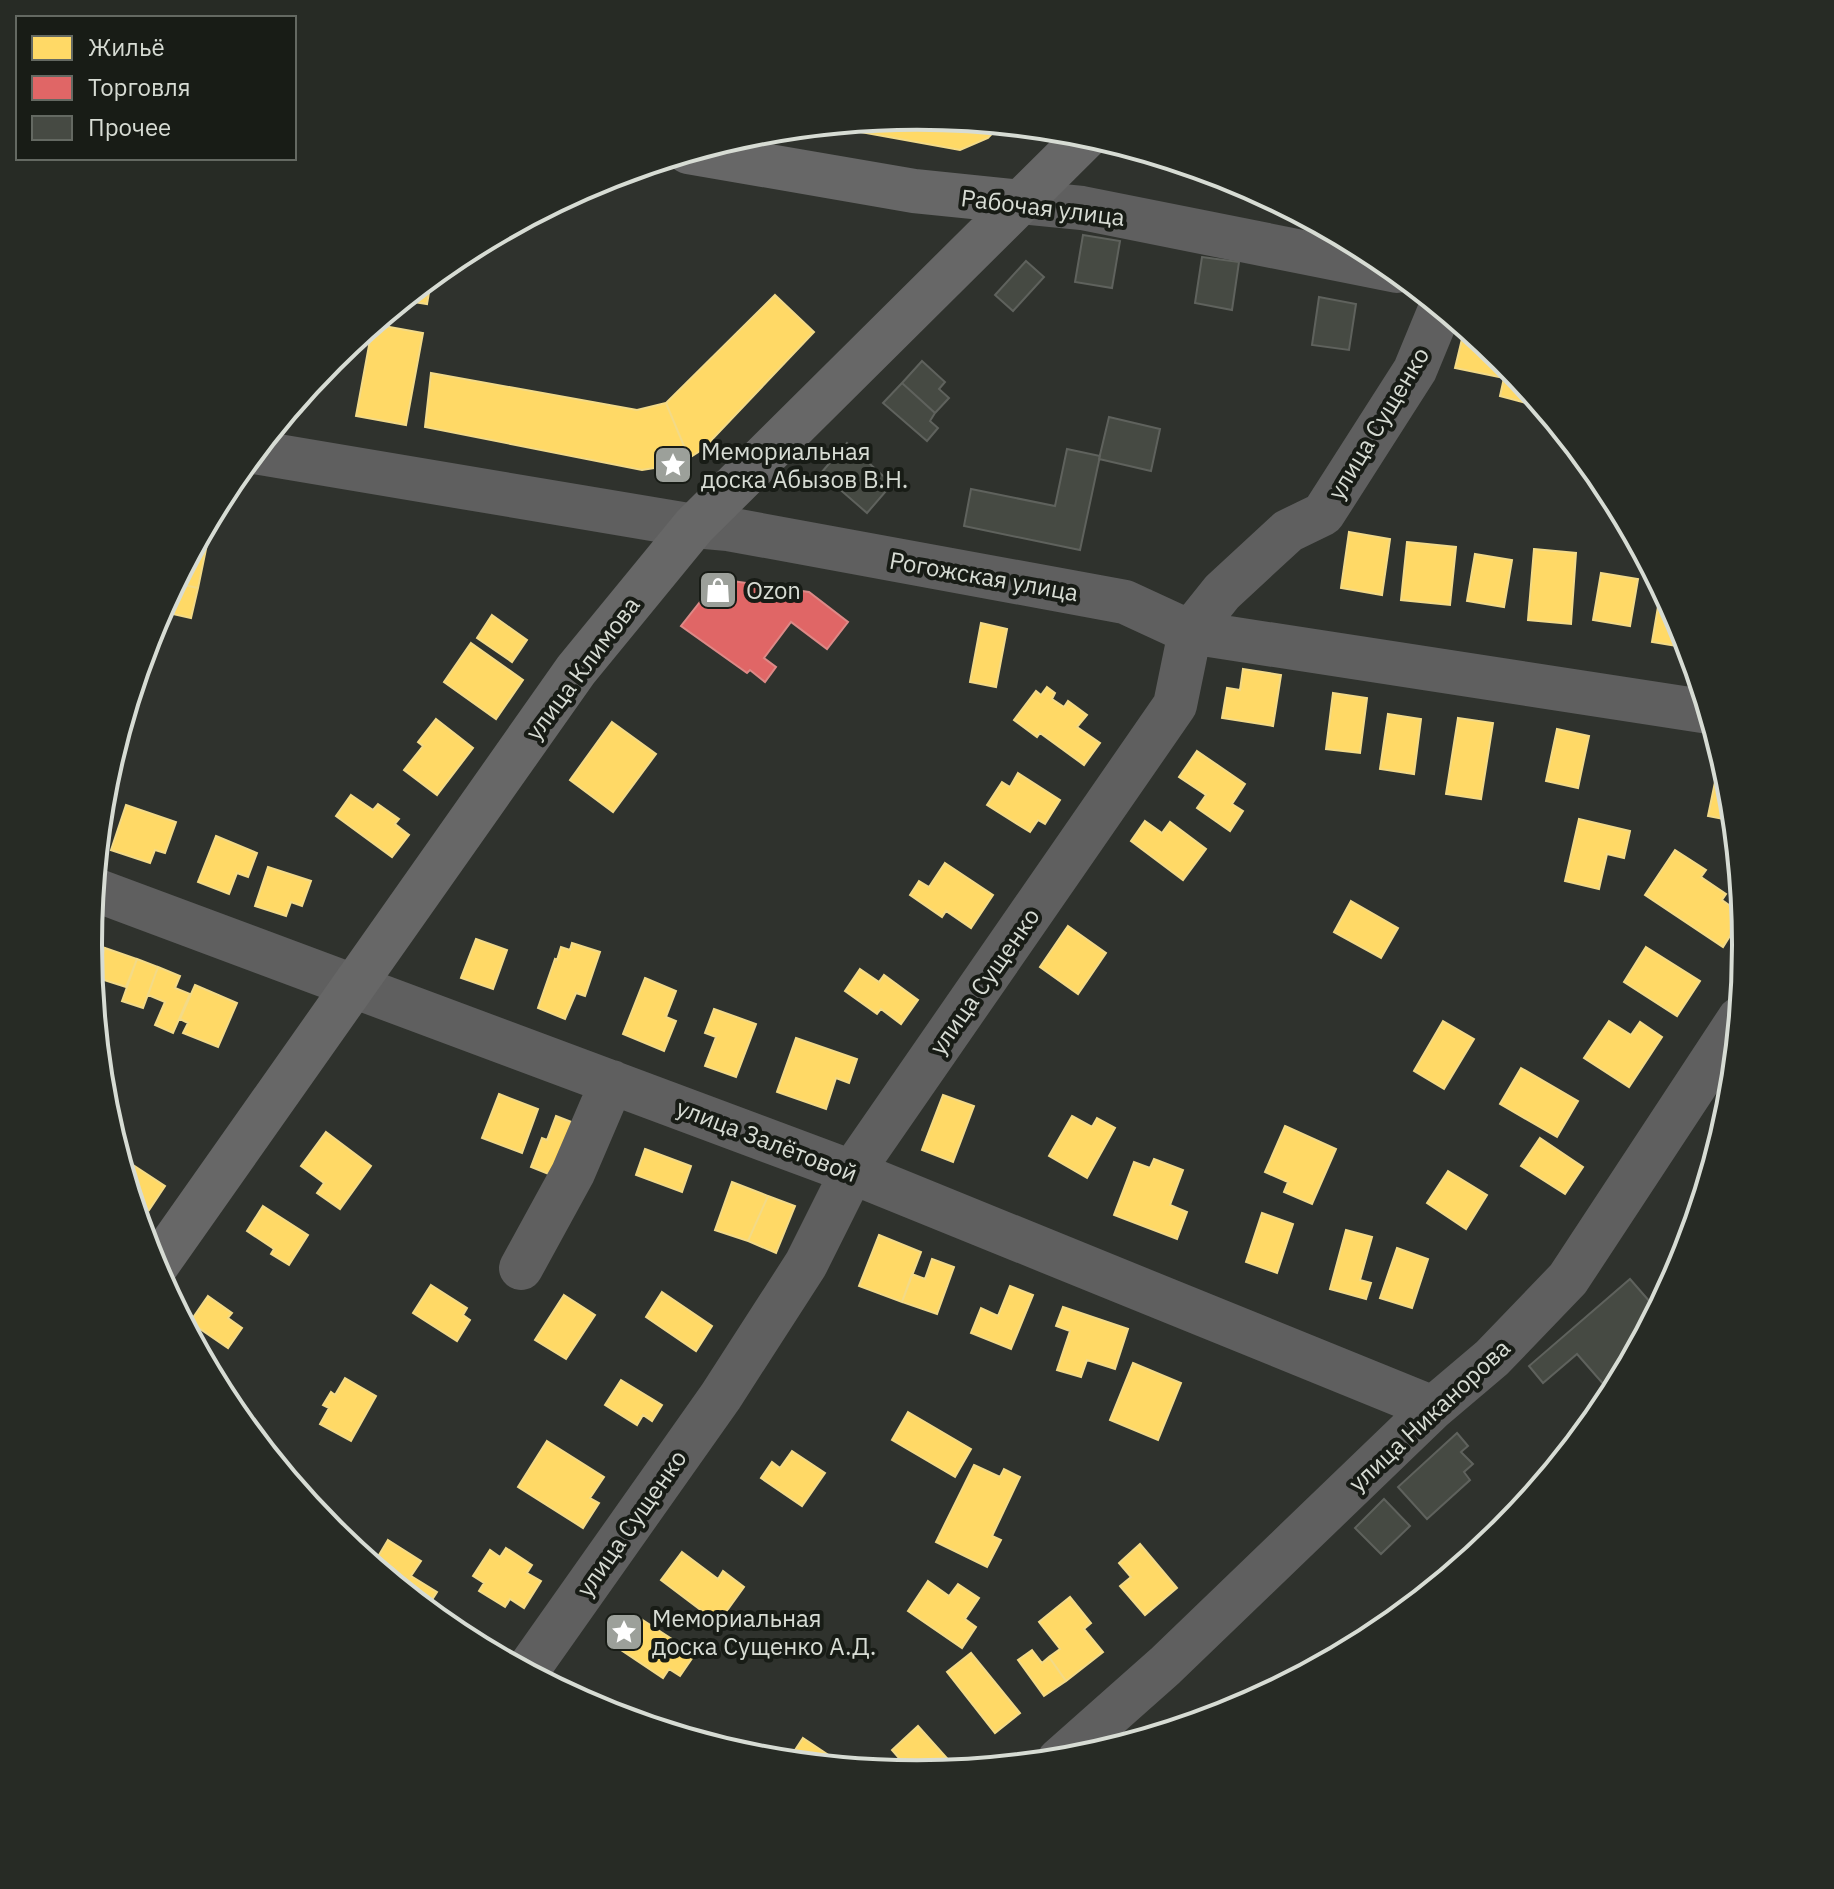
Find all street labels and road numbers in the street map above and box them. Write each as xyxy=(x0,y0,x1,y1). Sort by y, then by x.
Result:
street label: Рабочая улица xyxy=(959,181,1127,233)
street label: улица Сущенко xyxy=(1320,341,1436,505)
street label: Рогожская улица xyxy=(887,544,1081,608)
street label: улица Климова xyxy=(517,590,647,746)
street label: улица Сущенко xyxy=(921,901,1047,1061)
street label: улица Залётовой xyxy=(672,1091,862,1189)
street label: улица Никанорова xyxy=(1341,1332,1517,1498)
street label: улица Сущенко xyxy=(568,1443,694,1603)

